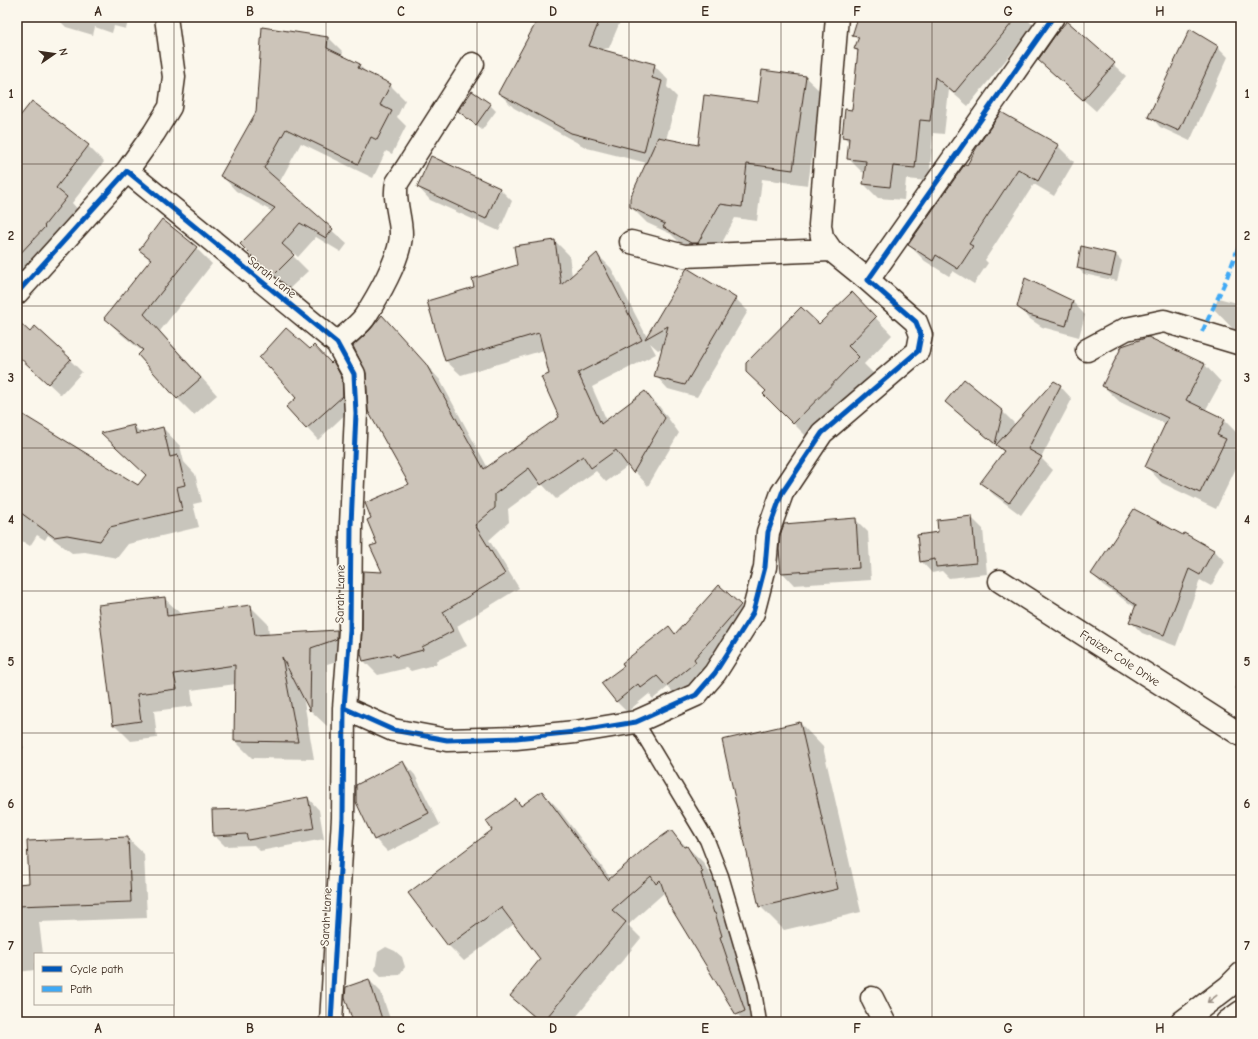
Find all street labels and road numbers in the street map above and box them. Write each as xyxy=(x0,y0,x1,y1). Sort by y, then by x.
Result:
street label: Sarah Lane xyxy=(245,253,299,301)
street label: Sarah Lane xyxy=(332,565,348,623)
street label: Fraizer Cole Drive xyxy=(1077,627,1163,689)
street label: Sarah Lane xyxy=(317,887,335,947)

